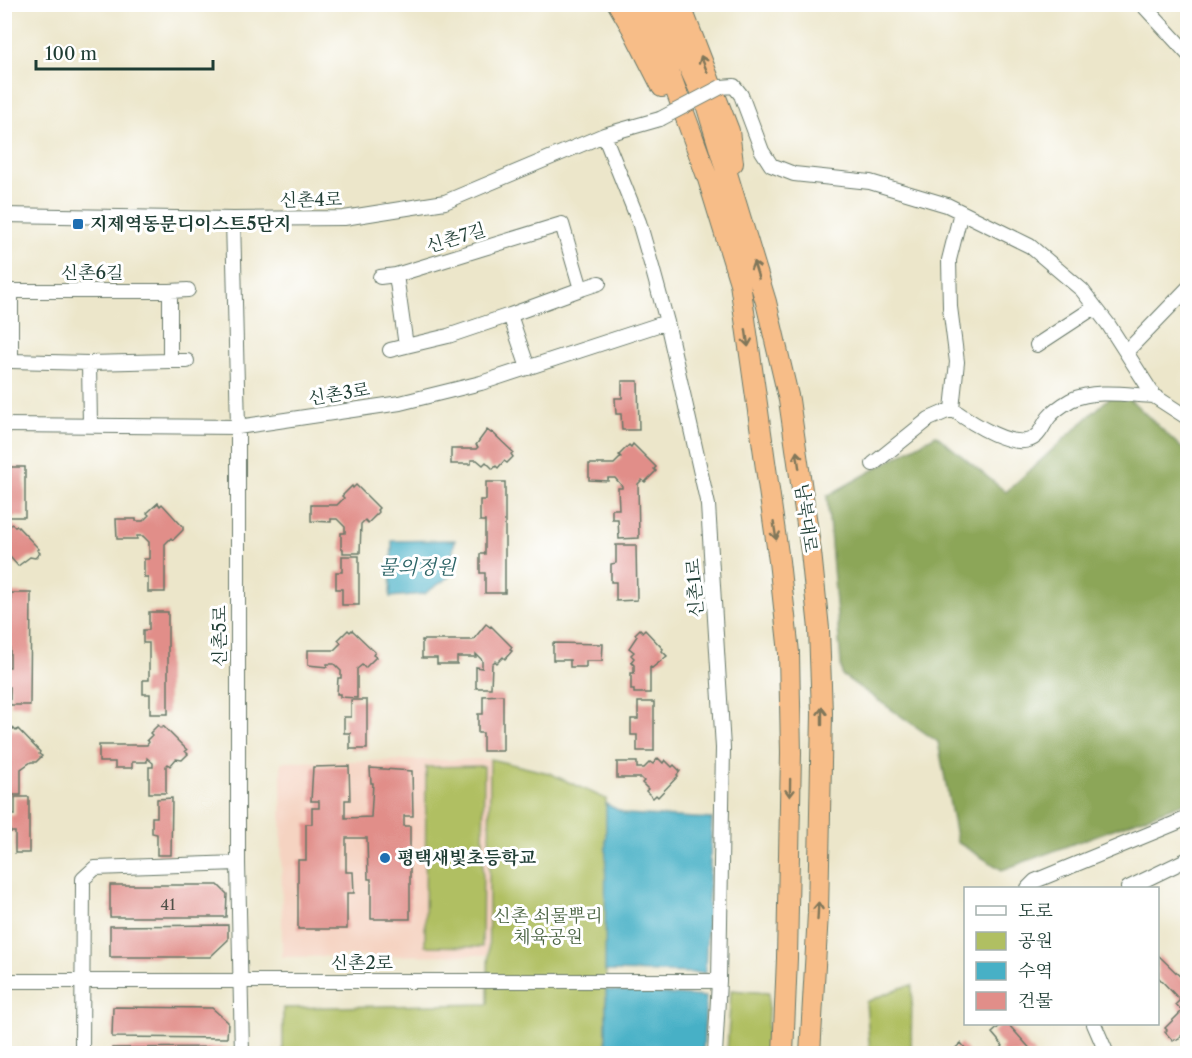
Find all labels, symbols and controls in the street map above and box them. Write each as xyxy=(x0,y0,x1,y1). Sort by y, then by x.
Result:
scale bar xyxy=(36,33,213,71)
text: 100 m xyxy=(45,43,97,65)
one-way arrow xyxy=(698,55,709,74)
street label: 신촌4로 xyxy=(280,188,342,212)
place label: 지제역동문디이스트5단지 xyxy=(90,213,291,235)
marker: 지제역동문디이스트5단지 xyxy=(71,217,85,231)
street label: 신촌7길 xyxy=(424,219,488,257)
one-way arrow xyxy=(750,261,761,280)
street label: 신촌6길 xyxy=(61,262,123,284)
one-way arrow xyxy=(742,328,753,347)
street label: 신촌3로 xyxy=(307,378,371,410)
one-way arrow xyxy=(792,450,803,470)
street label: 남북대로 xyxy=(790,482,822,554)
one-way arrow xyxy=(769,521,780,540)
water label: 물의정원 xyxy=(378,555,457,579)
street label: 신촌1로 xyxy=(682,557,708,619)
street label: 신촌5로 xyxy=(209,605,231,667)
one-way arrow xyxy=(816,707,828,727)
one-way arrow xyxy=(785,778,796,798)
place label: 평택새빛초등학교 xyxy=(397,847,537,869)
marker: 평택새빛초등학교 xyxy=(378,851,392,865)
legend xyxy=(964,887,1159,1025)
house number: 41 xyxy=(161,895,176,914)
text: 도로 xyxy=(1018,900,1053,922)
one-way arrow xyxy=(813,902,824,922)
park label: 신촌 쇠물뿌리 체육공원 xyxy=(493,905,603,948)
text: 공원 xyxy=(1018,930,1053,952)
street label: 신촌2로 xyxy=(331,952,393,974)
text: 수역 xyxy=(1018,960,1053,982)
text: 건물 xyxy=(1018,990,1053,1012)

